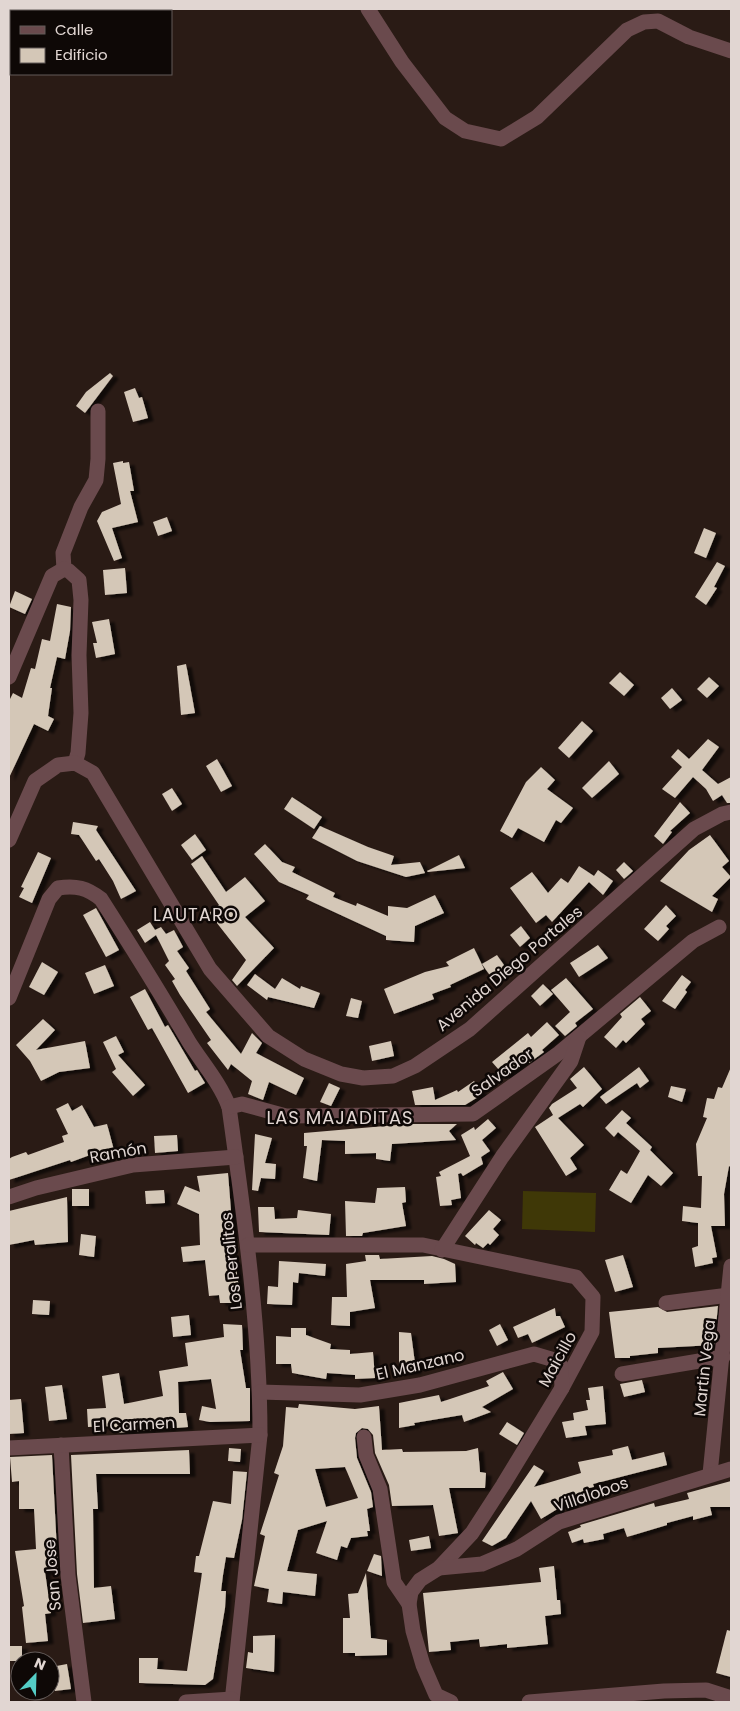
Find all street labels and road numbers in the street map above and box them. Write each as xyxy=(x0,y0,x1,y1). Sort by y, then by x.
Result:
street label: Avenida Diego Portales xyxy=(431,900,587,1037)
street label: Salvador xyxy=(467,1043,538,1102)
street label: Ramón xyxy=(88,1136,148,1169)
street label: Los Peralitos xyxy=(215,1211,248,1311)
street label: Martin Vega xyxy=(688,1319,721,1418)
street label: Maicillo xyxy=(533,1327,582,1391)
street label: El Manzano xyxy=(374,1343,466,1386)
street label: El Carmen xyxy=(92,1411,176,1438)
street label: Villalobos xyxy=(551,1471,631,1518)
street label: San Jose xyxy=(38,1538,67,1612)

